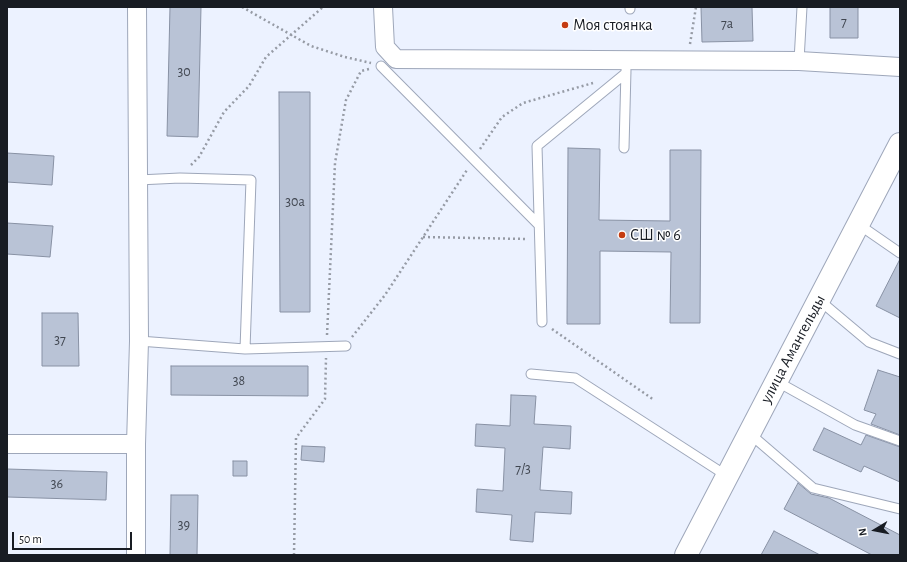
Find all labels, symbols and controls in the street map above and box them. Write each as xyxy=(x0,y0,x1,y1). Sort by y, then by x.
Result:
house number: 7 xyxy=(841,14,847,30)
place label: Моя стоянка xyxy=(573,15,653,35)
house number: 7а xyxy=(721,16,733,32)
marker: Моя стоянка xyxy=(560,20,570,30)
house number: 30 xyxy=(177,64,191,80)
house number: 30а xyxy=(285,194,305,210)
place label: СШ № 6 xyxy=(630,225,681,245)
marker: СШ № 6 xyxy=(617,230,627,240)
street label: улица Амангельды xyxy=(756,292,830,406)
house number: 37 xyxy=(54,332,66,348)
house number: 38 xyxy=(233,373,245,389)
house number: 7/3 xyxy=(515,461,531,477)
house number: 36 xyxy=(51,476,63,492)
north arrow xyxy=(855,510,895,550)
house number: 39 xyxy=(178,517,190,533)
scale bar xyxy=(14,524,134,550)
text: N xyxy=(857,527,869,537)
text: 50 m xyxy=(19,533,42,545)

